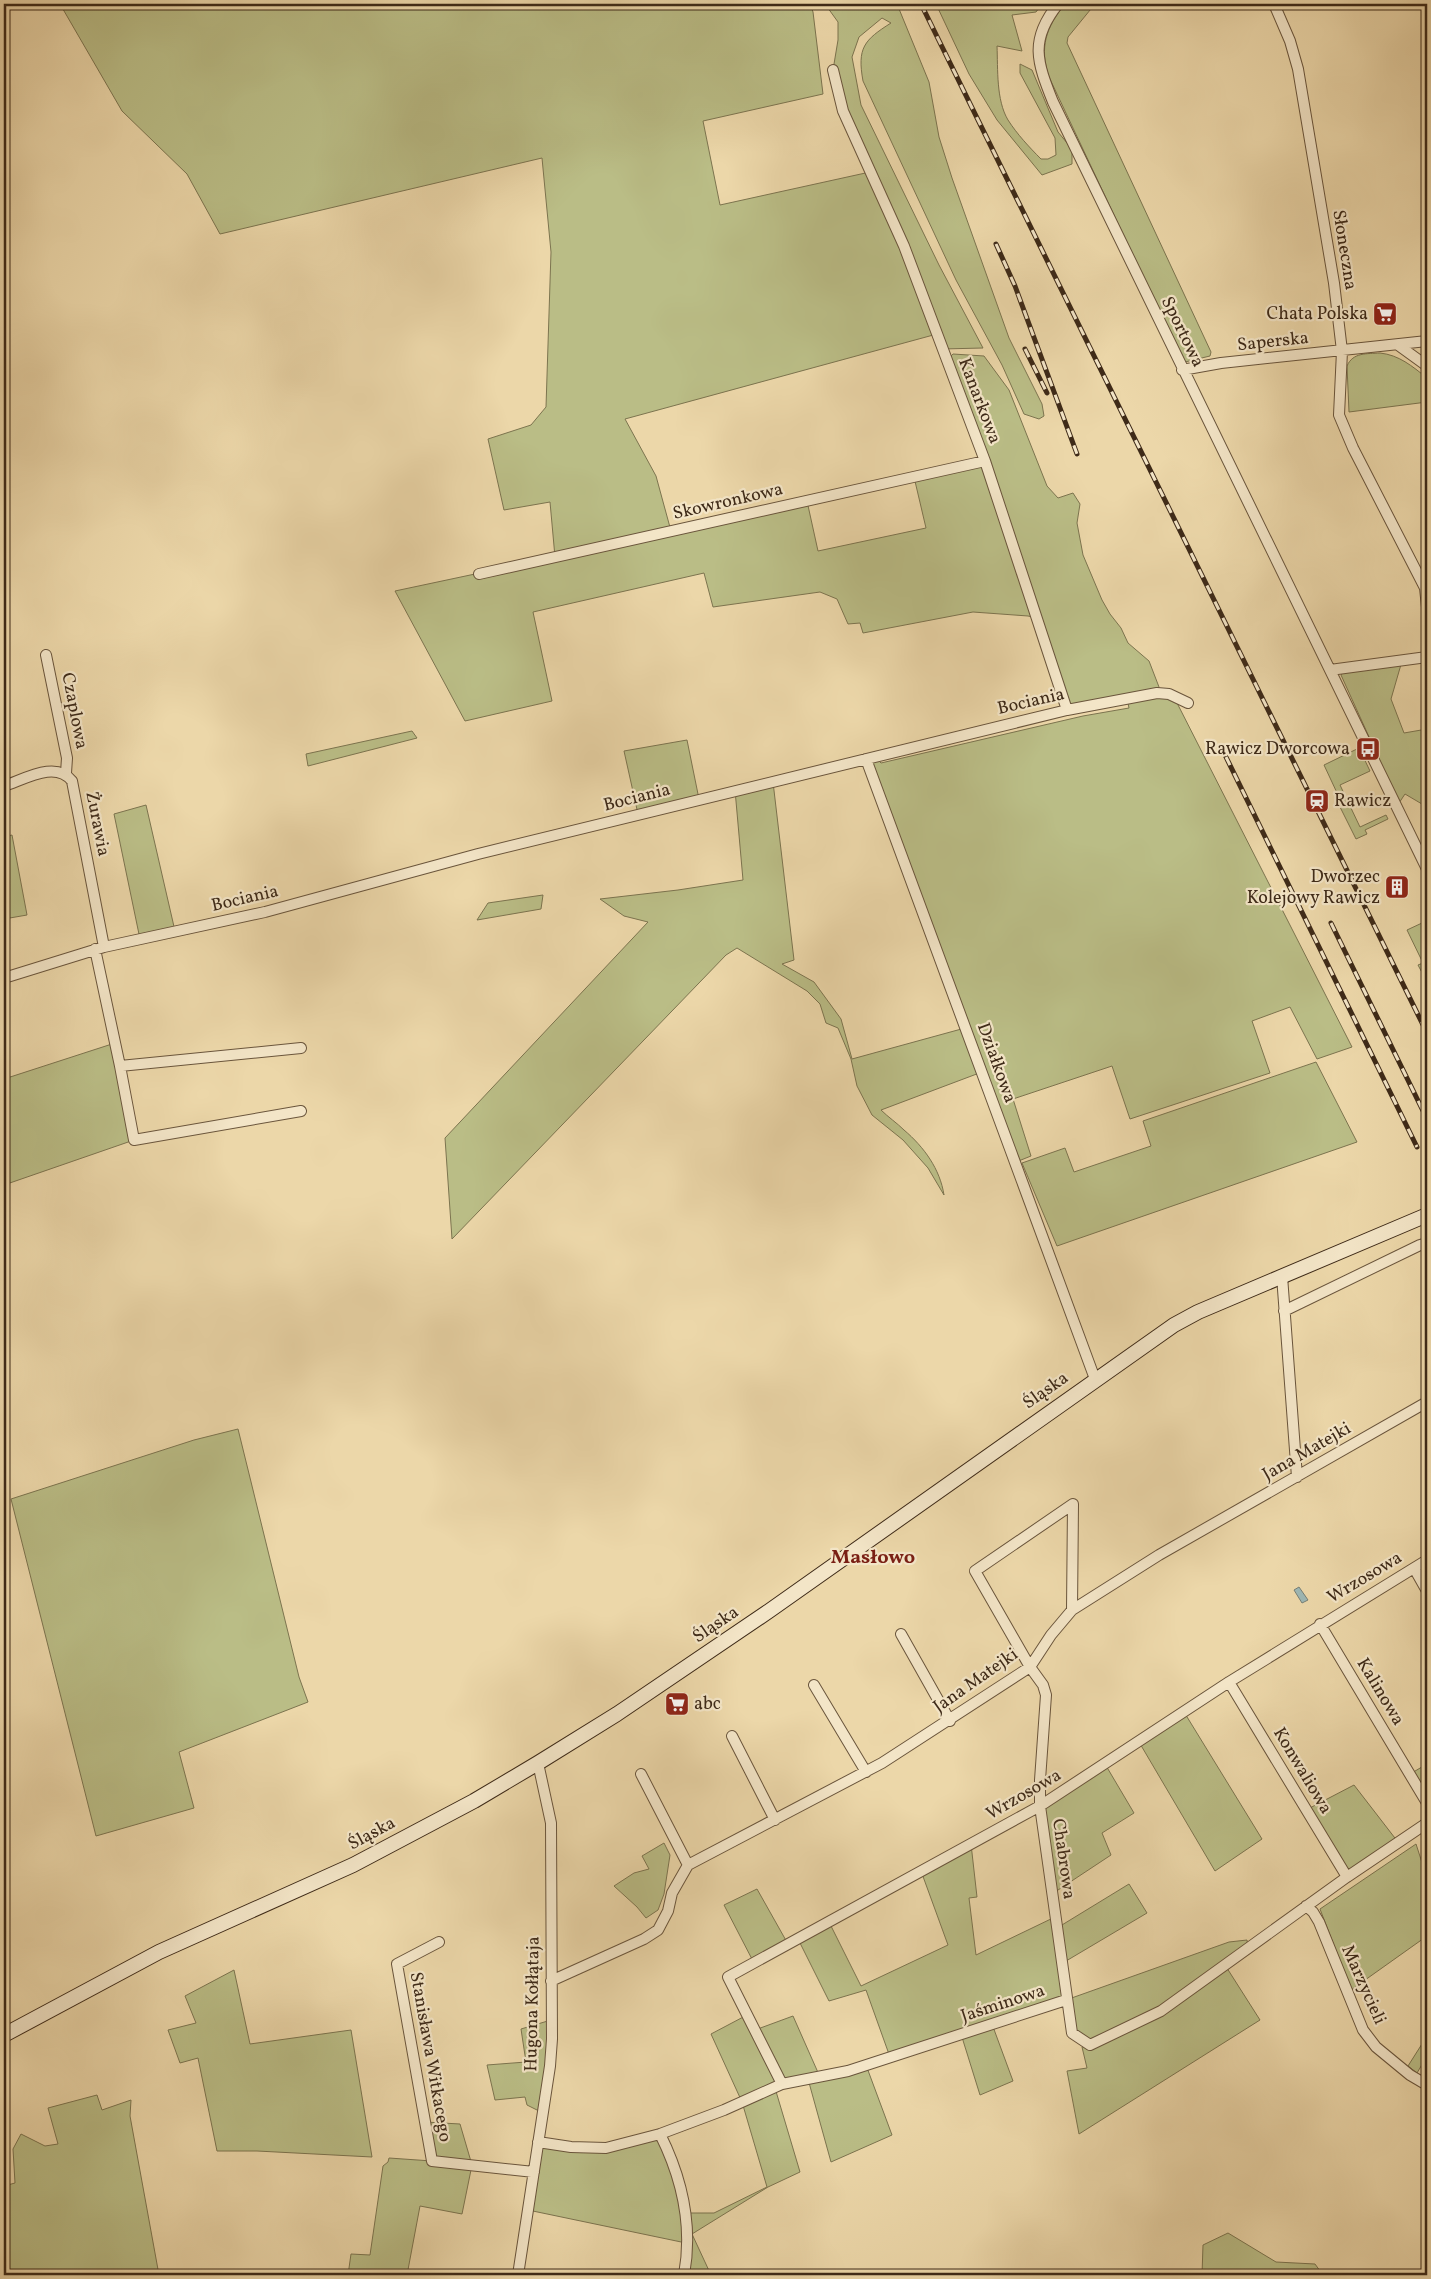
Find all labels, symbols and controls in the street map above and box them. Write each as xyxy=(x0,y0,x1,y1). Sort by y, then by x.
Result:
street label: Słoneczna xyxy=(1325,208,1363,292)
street label: Sportowa xyxy=(1154,292,1210,372)
supermarket icon: Chata Polska xyxy=(1372,301,1398,327)
place label: Chata Polska xyxy=(1267,302,1368,327)
street label: Saperska xyxy=(1236,326,1310,358)
street label: Kanarkowa xyxy=(951,354,1007,448)
street label: Skowronkowa xyxy=(670,477,786,527)
street label: Czaplowa xyxy=(54,671,94,751)
street label: Bociania xyxy=(995,682,1067,722)
bus stop icon: Rawicz Dworcowa xyxy=(1355,736,1381,762)
place label: Rawicz Dworcowa xyxy=(1205,737,1350,762)
street label: Bociania xyxy=(601,778,673,818)
station icon: Rawicz xyxy=(1304,788,1330,814)
street label: Żurawia xyxy=(78,789,116,859)
place label: Rawicz xyxy=(1334,789,1391,814)
place label: Dworzec Kolejowy Rawicz xyxy=(1247,865,1380,911)
building icon: Dworzec Kolejowy Rawicz xyxy=(1384,874,1410,900)
street label: Bociania xyxy=(209,879,281,919)
street label: Działkowa xyxy=(970,1019,1022,1107)
street label: Śląska xyxy=(1018,1366,1074,1416)
street label: Jana Matejki xyxy=(1258,1417,1356,1487)
district label: Masłowo xyxy=(831,1544,915,1572)
street label: Wrzosowa xyxy=(1323,1546,1407,1610)
street label: Śląska xyxy=(688,1600,744,1650)
street label: Jana Matejki xyxy=(928,1642,1024,1720)
street label: Kalinowa xyxy=(1350,1653,1410,1731)
supermarket icon: abc xyxy=(664,1691,690,1717)
place label: abc xyxy=(694,1692,721,1717)
street label: Konwaliowa xyxy=(1266,1723,1338,1819)
street label: Wrzosowa xyxy=(982,1763,1066,1827)
street label: Śląska xyxy=(344,1811,400,1857)
street label: Chabrowa xyxy=(1045,1817,1081,1901)
street label: Hugona Kołłątaja xyxy=(519,1936,547,2072)
street label: Marzycieli xyxy=(1334,1941,1392,2029)
street label: Stanisława Witkacego xyxy=(403,1970,457,2144)
street label: Jaśminowa xyxy=(958,1979,1048,2029)

